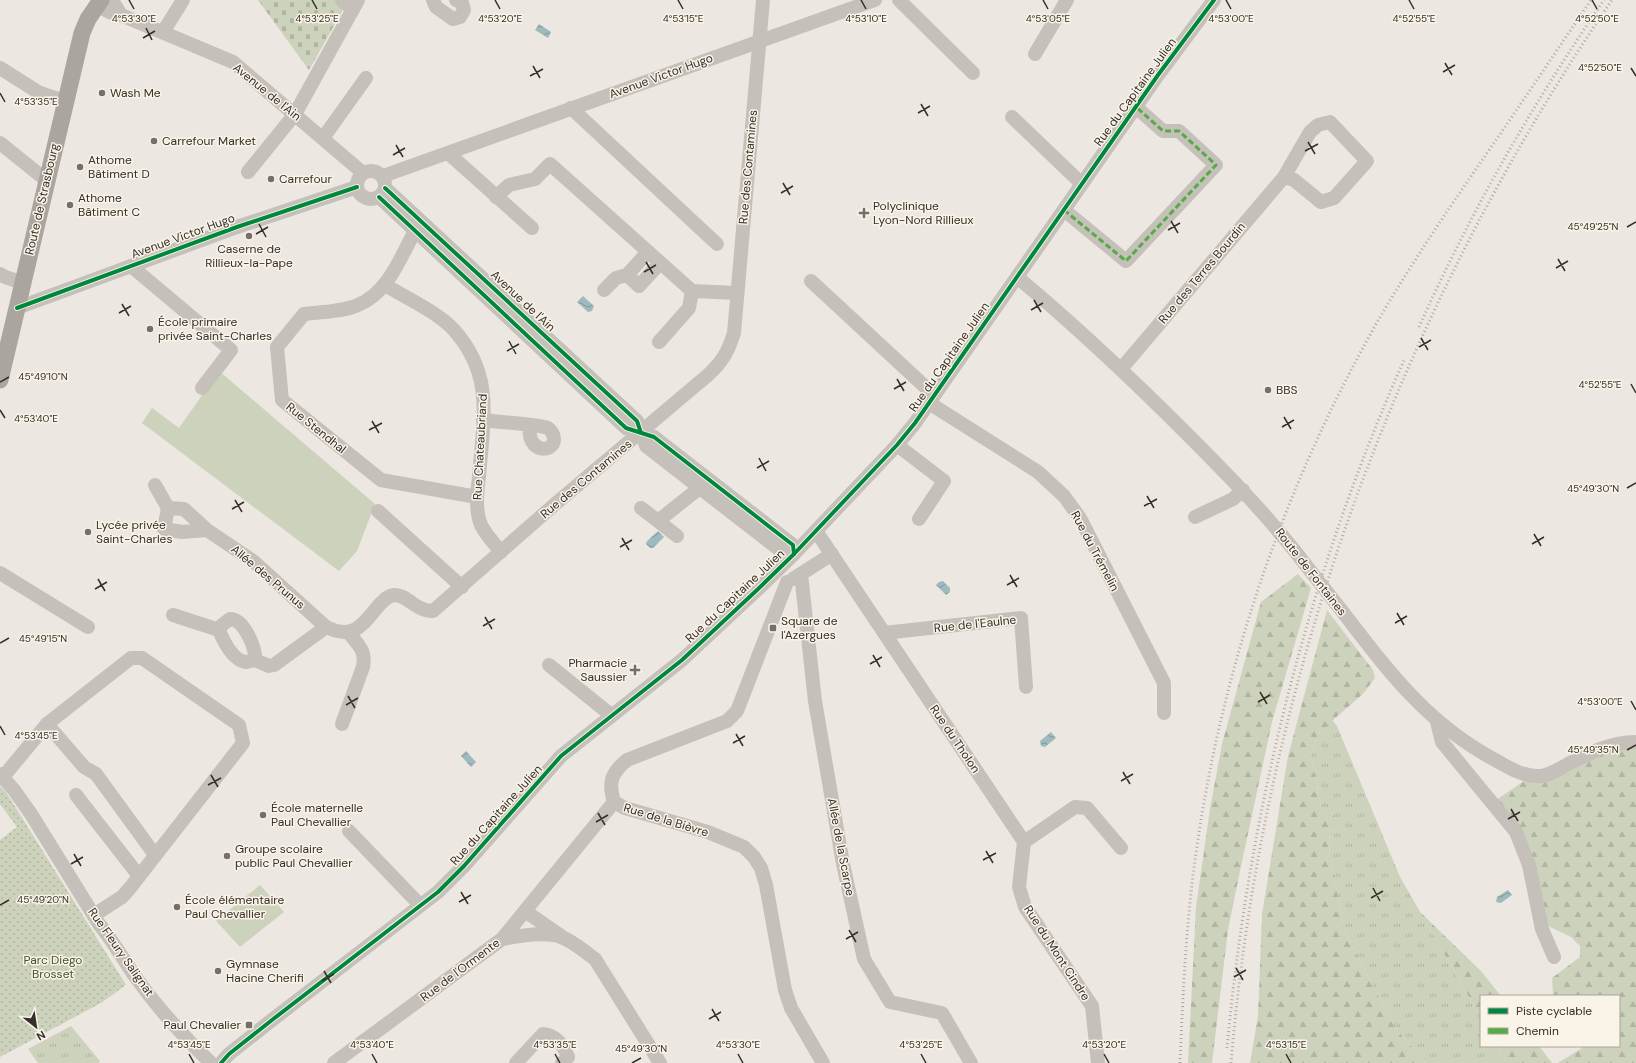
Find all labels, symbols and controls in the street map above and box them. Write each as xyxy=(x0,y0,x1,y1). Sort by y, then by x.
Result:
text: 4°53'30"E xyxy=(112,12,157,25)
text: 4°53'25"E xyxy=(295,12,339,25)
text: 4°53'20"E xyxy=(478,12,522,25)
text: 4°53'15"E xyxy=(663,12,704,25)
text: 4°53'10"E xyxy=(845,12,887,25)
text: 4°53'05"E xyxy=(1026,12,1071,25)
text: 4°53'00"E xyxy=(1208,12,1254,25)
text: 4°52'55"E xyxy=(1392,12,1436,25)
text: 4°52'50"E xyxy=(1575,12,1619,25)
street label: Rue du Capitaine Julien xyxy=(1090,35,1180,149)
street label: Avenue Victor Hugo xyxy=(607,50,715,102)
street label: Avenue de l'Ain xyxy=(230,60,304,124)
text: 4°52'50"E xyxy=(1578,61,1622,74)
place label: Wash Me xyxy=(110,85,161,101)
marker: Wash Me xyxy=(97,88,107,98)
text: 4°53'35"E xyxy=(14,95,58,108)
street label: Rue des Contamines xyxy=(735,109,761,225)
place label: Carrefour Market xyxy=(162,133,256,149)
marker: Carrefour Market xyxy=(149,136,159,146)
street label: Route de Strasbourg xyxy=(21,141,63,256)
place label: Athome Bâtiment D xyxy=(88,152,150,182)
marker: Athome Bâtiment D xyxy=(75,162,85,172)
place label: Carrefour xyxy=(279,171,332,187)
marker: Carrefour xyxy=(266,174,276,184)
place label: Athome Bâtiment C xyxy=(78,190,140,220)
place label: Polyclinique Lyon-Nord Rillieux xyxy=(873,198,973,228)
marker: Athome Bâtiment C xyxy=(65,200,75,210)
marker: Polyclinique Lyon-Nord Rillieux xyxy=(858,207,870,219)
street label: Avenue Victor Hugo xyxy=(129,210,237,262)
street label: Rue des Terres Bourdin xyxy=(1155,219,1249,327)
text: 45°49'25"N xyxy=(1567,220,1619,233)
marker: Caserne de Rillieux-la-Pape xyxy=(244,231,254,241)
place label: Caserne de Rillieux-la-Pape xyxy=(205,241,293,271)
street label: Avenue de l'Ain xyxy=(487,267,559,335)
street label: Rue du Capitaine Julien xyxy=(905,299,993,415)
place label: École primaire privée Saint-Charles xyxy=(158,314,272,344)
marker: École primaire privée Saint-Charles xyxy=(145,324,155,334)
text: 45°49'10"N xyxy=(18,370,68,383)
text: 4°52'55"E xyxy=(1578,378,1622,391)
place label: BBS xyxy=(1276,382,1297,398)
marker: BBS xyxy=(1263,385,1273,395)
street label: Rue Chateaubriand xyxy=(469,393,491,501)
street label: Rue Stendhal xyxy=(283,399,349,457)
text: 4°53'40"E xyxy=(14,412,58,425)
street label: Rue des Contamines xyxy=(537,436,635,522)
text: 45°49'30"N xyxy=(1567,482,1619,495)
street label: Rue du Trémelin xyxy=(1067,508,1123,594)
place label: Lycée privée Saint-Charles xyxy=(96,517,172,547)
street label: Route de Fontaines xyxy=(1272,525,1350,619)
marker: Lycée privée Saint-Charles xyxy=(83,527,93,537)
street label: Allée des Prunus xyxy=(228,541,308,613)
street label: Rue du Capitaine Julien xyxy=(682,546,788,646)
street label: Rue de l'Eaulne xyxy=(933,612,1017,636)
place label: Square de l'Azergues xyxy=(781,613,838,643)
marker: Square de l'Azergues xyxy=(768,623,778,633)
text: 45°49'15"N xyxy=(19,632,67,645)
place label: Pharmacie Saussier xyxy=(568,655,628,685)
marker: Pharmacie Saussier xyxy=(630,665,640,675)
text: 4°53'00"E xyxy=(1577,695,1623,708)
street label: Rue du Tholon xyxy=(926,702,984,776)
text: 4°53'45"E xyxy=(14,729,58,742)
text: 45°49'35"N xyxy=(1567,743,1619,756)
street label: Rue du Capitaine Julien xyxy=(446,761,546,869)
street label: Allée de la Scarpe xyxy=(824,797,858,897)
street label: Rue de la Bièvre xyxy=(622,799,711,841)
place label: École maternelle Paul Chevallier xyxy=(271,800,363,830)
marker: École maternelle Paul Chevallier xyxy=(258,810,268,820)
place label: Groupe scolaire public Paul Chevallier xyxy=(235,841,353,871)
marker: Groupe scolaire public Paul Chevallier xyxy=(222,851,232,861)
place label: École élémentaire Paul Chevallier xyxy=(185,892,284,922)
text: 45°49'20"N xyxy=(17,893,69,906)
marker: École élémentaire Paul Chevallier xyxy=(172,902,182,912)
street label: Rue du Mont Cindre xyxy=(1020,902,1094,1004)
street label: Rue Fleury Salignat xyxy=(84,904,158,1000)
street label: Rue de l'Ormente xyxy=(417,935,503,1005)
park label: Parc Diego Brosset xyxy=(24,952,82,982)
place label: Gymnase Hacine Cherifi xyxy=(226,956,304,986)
marker: Gymnase Hacine Cherifi xyxy=(213,966,223,976)
legend xyxy=(1480,995,1620,1047)
text: Piste cyclable xyxy=(1516,1003,1592,1019)
north arrow xyxy=(16,1007,56,1047)
place label: Paul Chevalier xyxy=(164,1017,242,1033)
marker: Paul Chevalier xyxy=(244,1020,254,1030)
text: Chemin xyxy=(1516,1023,1559,1039)
text: N xyxy=(34,1028,48,1044)
text: 4°53'45"E xyxy=(167,1038,211,1051)
text: 4°53'40"E xyxy=(350,1038,394,1051)
text: 4°53'35"E xyxy=(533,1038,577,1051)
text: 4°53'30"E xyxy=(716,1038,761,1051)
text: 4°53'25"E xyxy=(899,1038,943,1051)
text: 4°53'20"E xyxy=(1082,1038,1126,1051)
text: 4°53'15"E xyxy=(1266,1038,1307,1051)
text: 45°49'30"N xyxy=(615,1042,667,1055)

